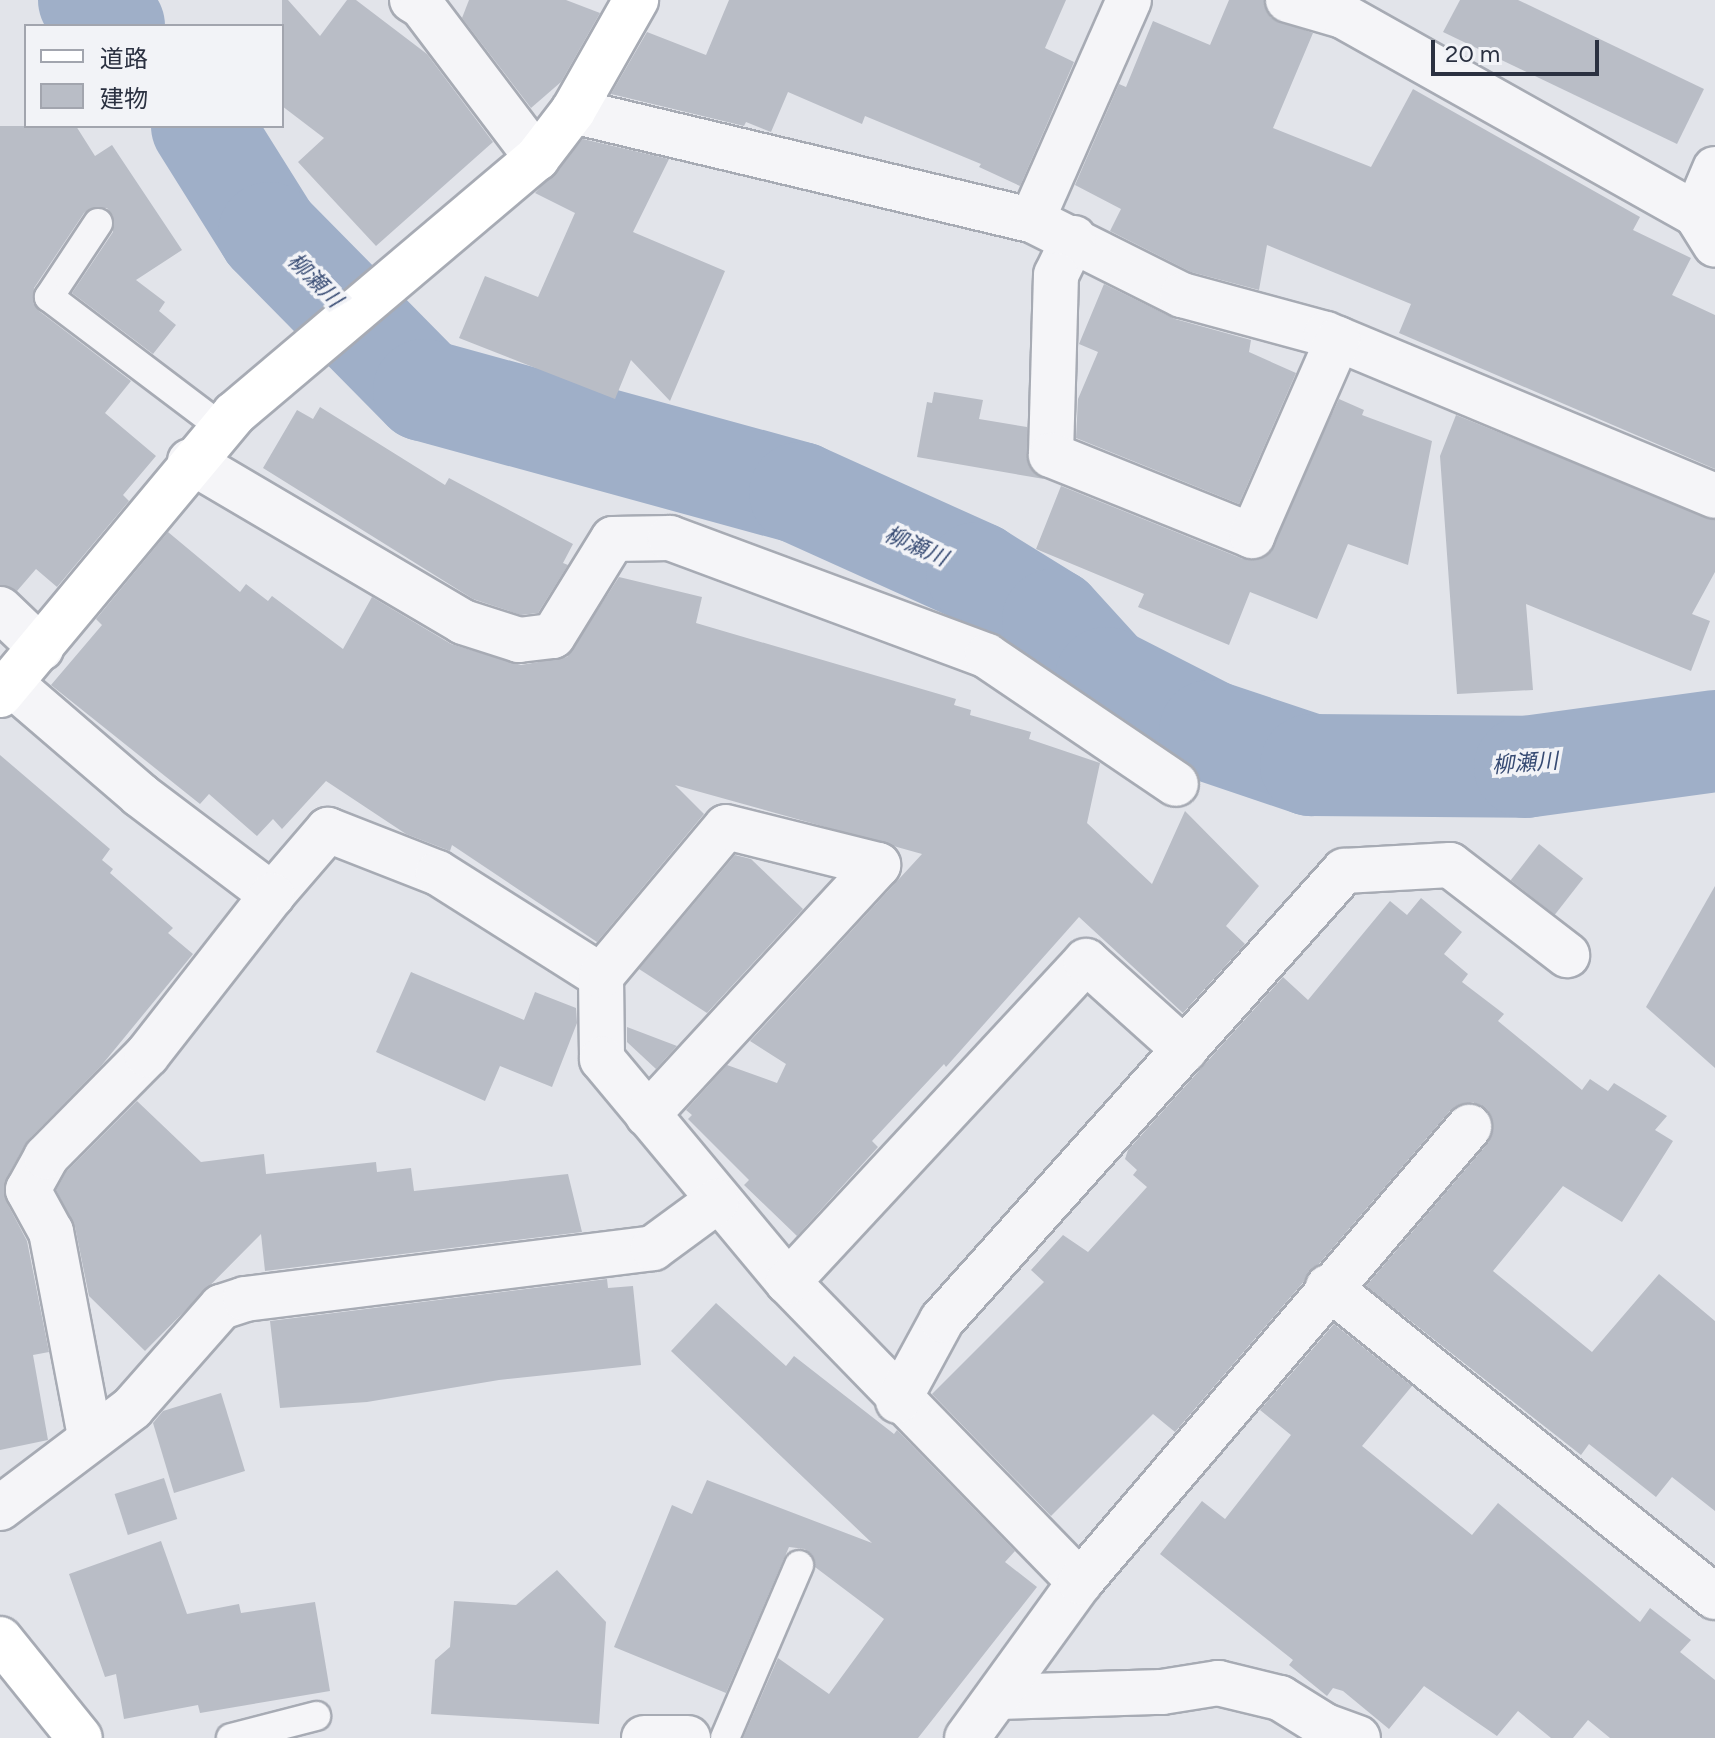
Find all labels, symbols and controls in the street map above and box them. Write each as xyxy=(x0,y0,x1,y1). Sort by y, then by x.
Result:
legend xyxy=(24,24,284,128)
scale bar xyxy=(1435,24,1603,74)
text: 20 m xyxy=(1445,39,1500,68)
text: 道路 xyxy=(100,44,148,73)
text: 建物 xyxy=(100,84,148,113)
water label: 柳瀬川 xyxy=(282,247,348,313)
water label: 柳瀬川 xyxy=(880,521,952,571)
water label: 柳瀬川 xyxy=(1491,748,1559,778)

